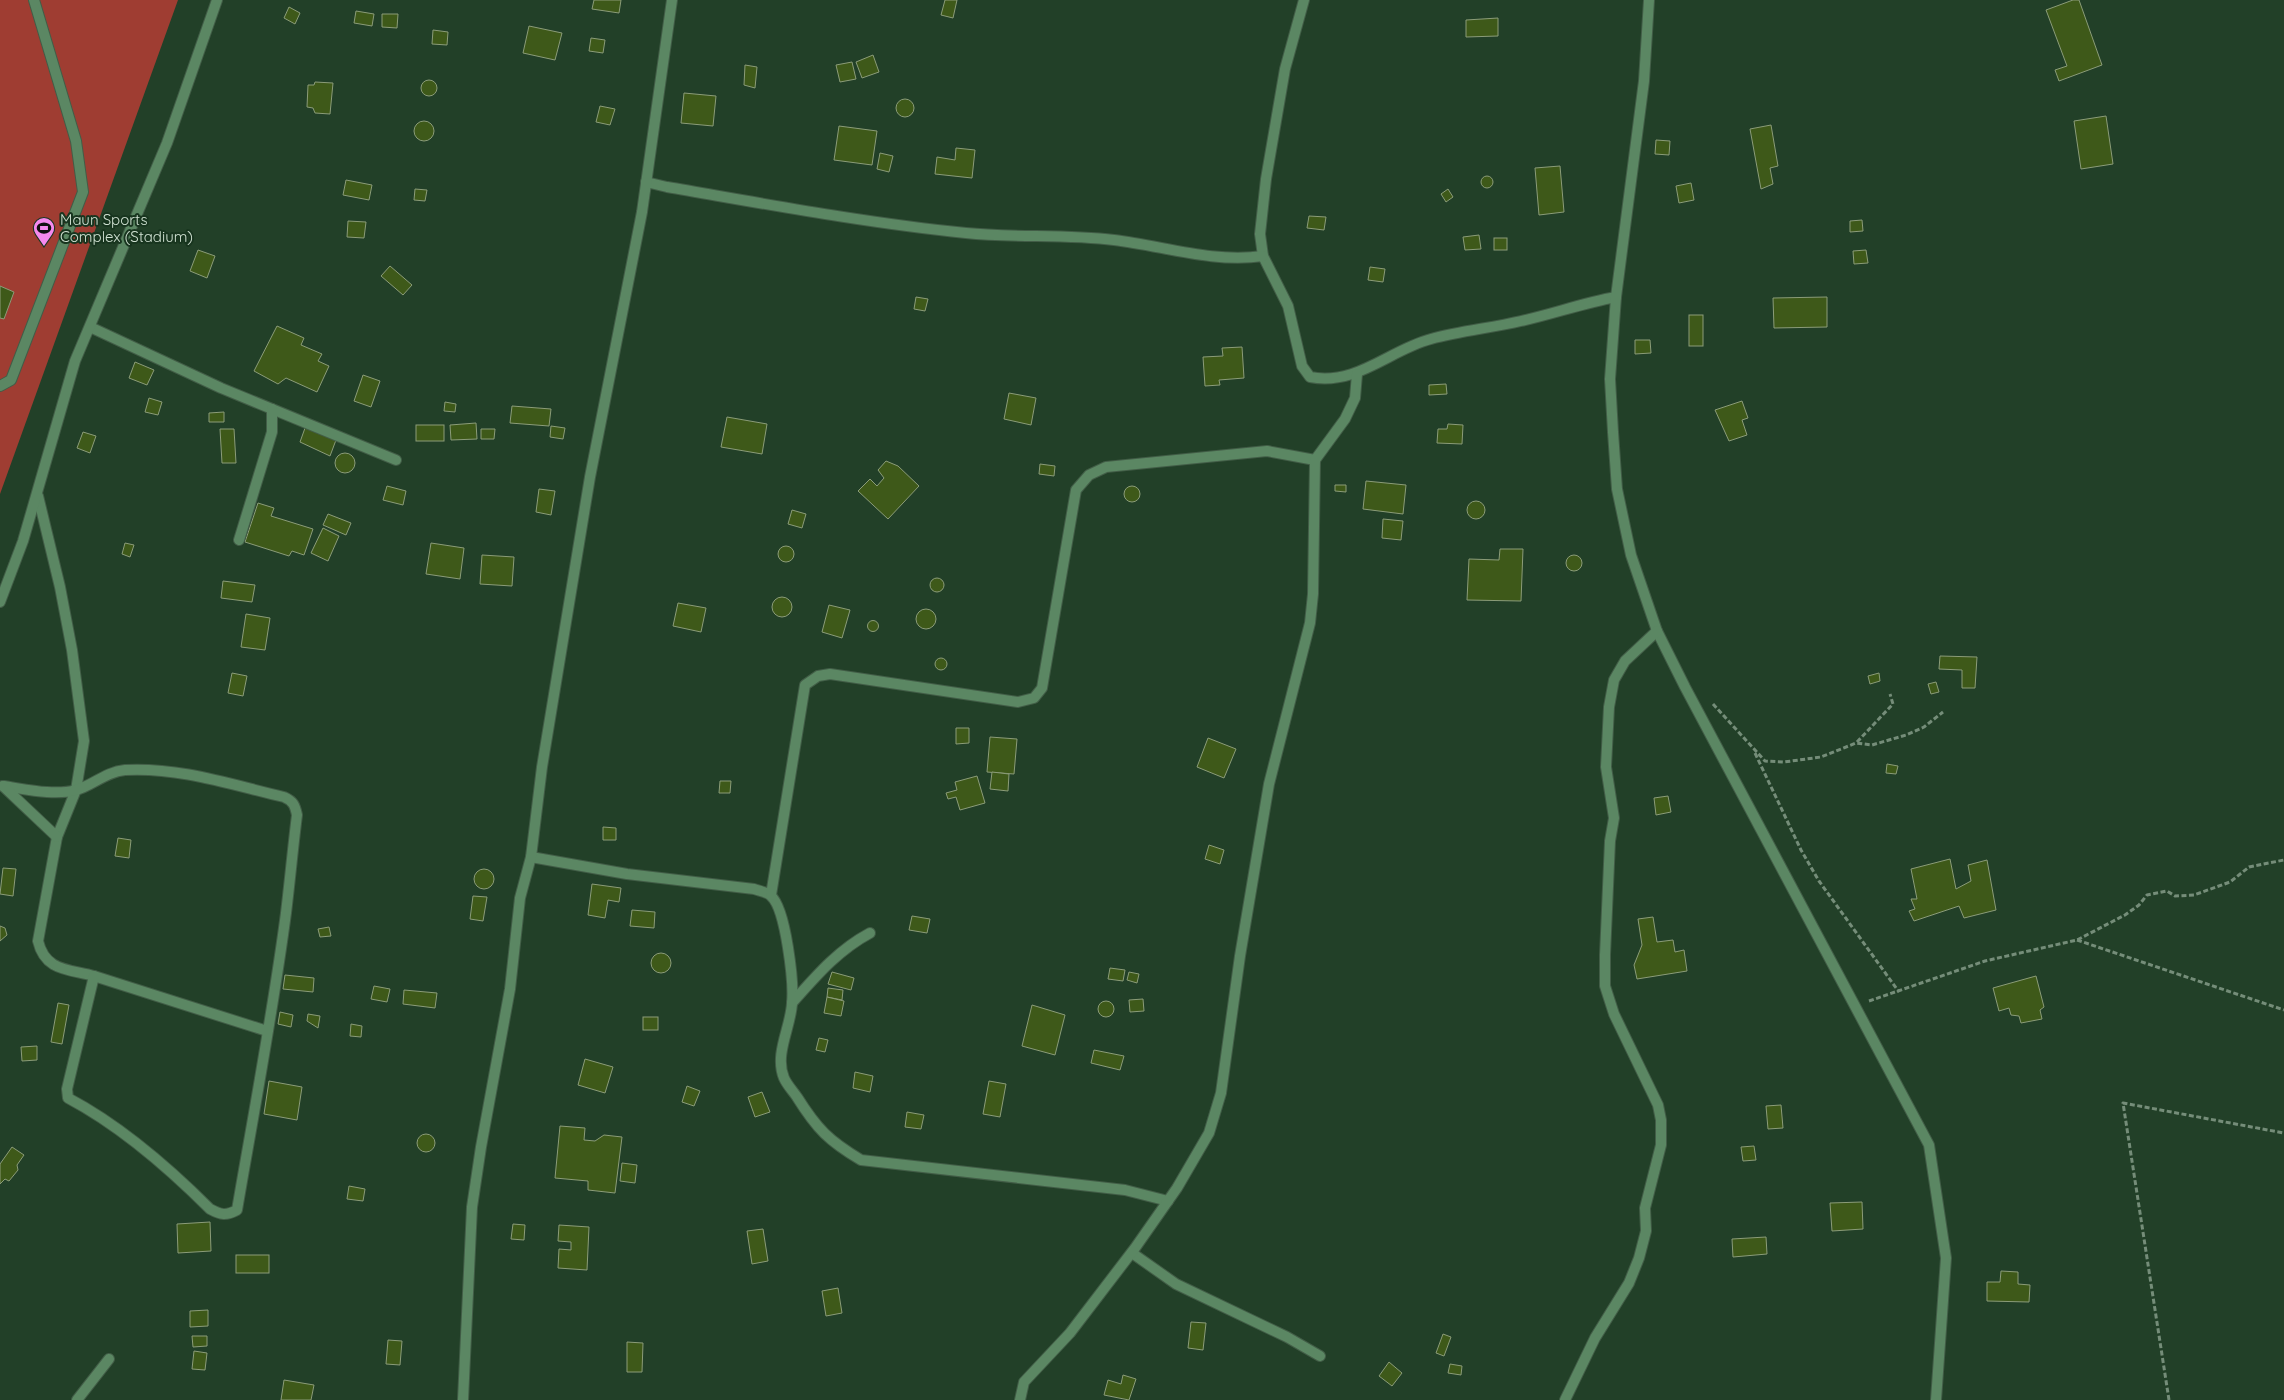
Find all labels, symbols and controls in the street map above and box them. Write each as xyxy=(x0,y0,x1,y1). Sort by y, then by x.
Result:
place label: Maun Sports Complex (Stadium) xyxy=(60,210,193,246)
sports icon: Maun Sports Complex (Stadium) xyxy=(32,216,56,247)

